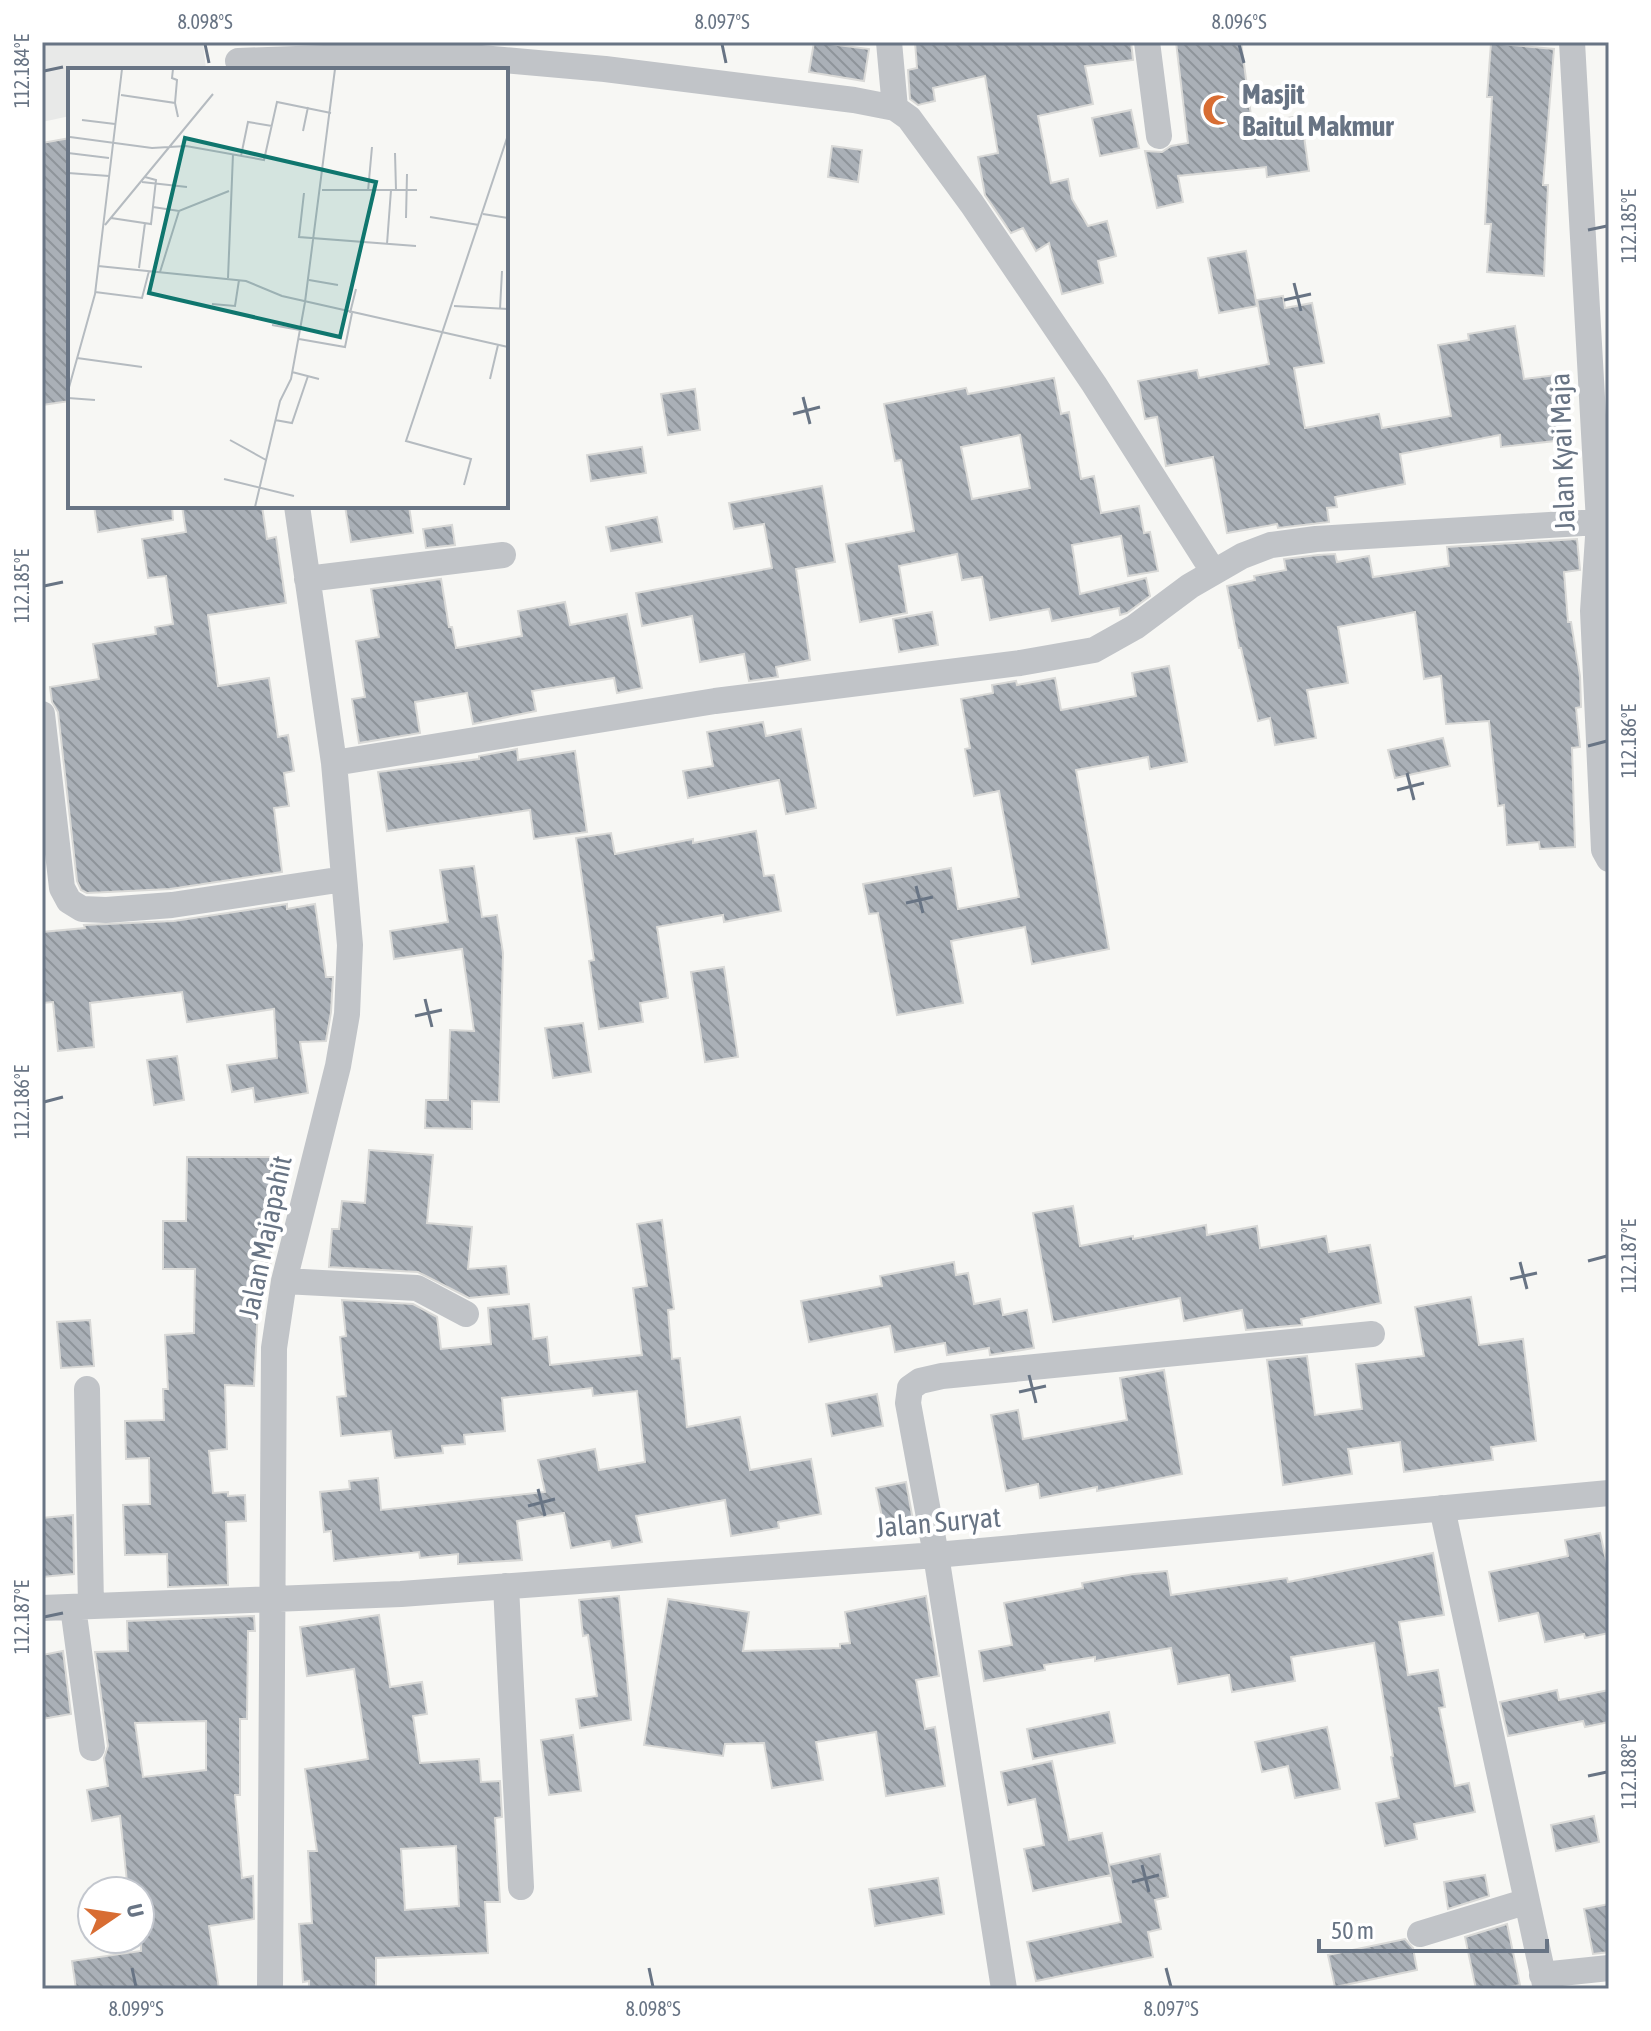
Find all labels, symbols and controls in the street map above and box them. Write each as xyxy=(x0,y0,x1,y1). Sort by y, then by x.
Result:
text: 8.098°S xyxy=(177,10,233,33)
text: 8.097°S xyxy=(694,10,750,33)
text: 8.096°S xyxy=(1211,10,1267,33)
text: 112.184°E xyxy=(10,34,33,108)
inset map xyxy=(68,68,508,508)
place label: Masjit Baitul Makmur xyxy=(1242,78,1394,142)
mosque icon: Masjit Baitul Makmur xyxy=(1201,93,1235,127)
text: 112.185°E xyxy=(1617,189,1640,263)
street label: Jalan Kyai Maja xyxy=(1543,372,1581,532)
text: 112.185°E xyxy=(10,549,33,623)
text: 112.186°E xyxy=(1617,704,1640,778)
text: 112.186°E xyxy=(10,1065,33,1139)
street label: Jalan Majapahit xyxy=(232,1153,298,1321)
text: 112.187°E xyxy=(1617,1219,1640,1293)
street label: Jalan Suryat xyxy=(874,1501,1002,1543)
text: 112.187°E xyxy=(10,1580,33,1654)
text: 112.188°E xyxy=(1617,1735,1640,1809)
north arrow xyxy=(76,1875,156,1955)
text: U xyxy=(121,1901,150,1920)
scale bar xyxy=(1319,1903,1547,1953)
text: 50 m xyxy=(1331,1917,1374,1944)
text: 8.099°S xyxy=(108,1997,164,2020)
text: 8.098°S xyxy=(625,1997,681,2020)
text: 8.097°S xyxy=(1143,1997,1199,2020)

